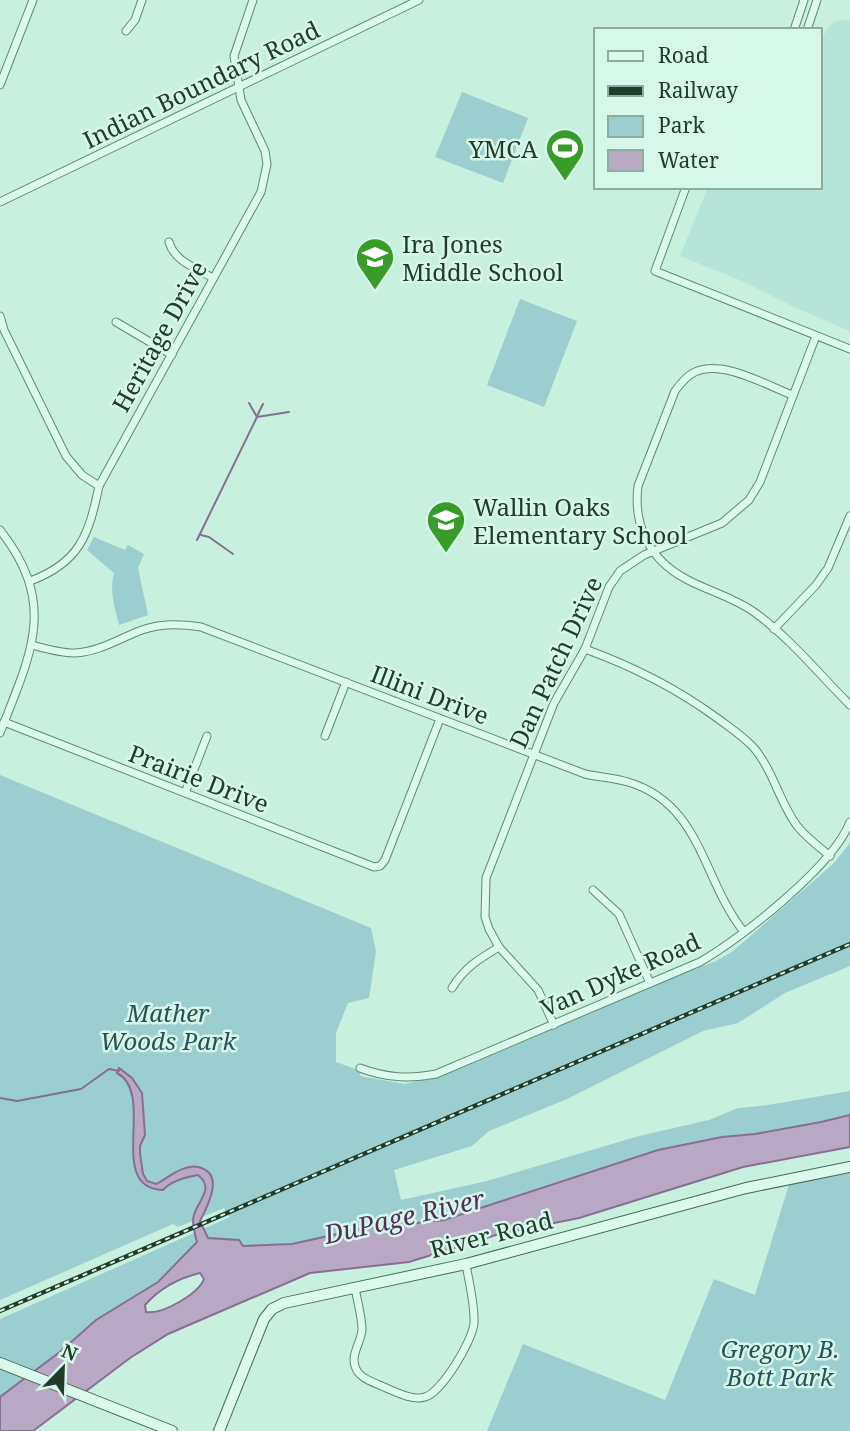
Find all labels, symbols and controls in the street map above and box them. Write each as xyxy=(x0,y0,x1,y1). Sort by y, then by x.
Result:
street label: Indian Boundary Road xyxy=(77,12,325,156)
legend xyxy=(594,28,822,189)
text: Road xyxy=(658,41,709,69)
text: Railway xyxy=(658,76,738,104)
text: Park xyxy=(658,111,705,139)
sports icon: YMCA xyxy=(544,127,586,182)
place label: YMCA xyxy=(468,132,538,165)
text: Water xyxy=(658,146,719,174)
place label: Ira Jones Middle School xyxy=(402,227,564,288)
school or university icon: Ira Jones Middle School xyxy=(354,236,396,291)
street label: Heritage Drive xyxy=(104,255,214,417)
place label: Wallin Oaks Elementary School xyxy=(473,490,688,551)
school or university icon: Wallin Oaks Elementary School xyxy=(425,499,467,554)
street label: Dan Patch Drive xyxy=(501,571,609,753)
street label: Illini Drive xyxy=(366,656,494,732)
street label: Prairie Drive xyxy=(124,736,274,820)
street label: Van Dyke Road xyxy=(535,924,705,1024)
park label: Mather Woods Park xyxy=(100,996,237,1057)
water label: DuPage River xyxy=(319,1180,489,1252)
street label: River Road xyxy=(426,1203,556,1265)
park label: Gregory B. Bott Park xyxy=(721,1332,839,1393)
north arrow xyxy=(28,1333,98,1403)
text: N xyxy=(58,1337,82,1367)

